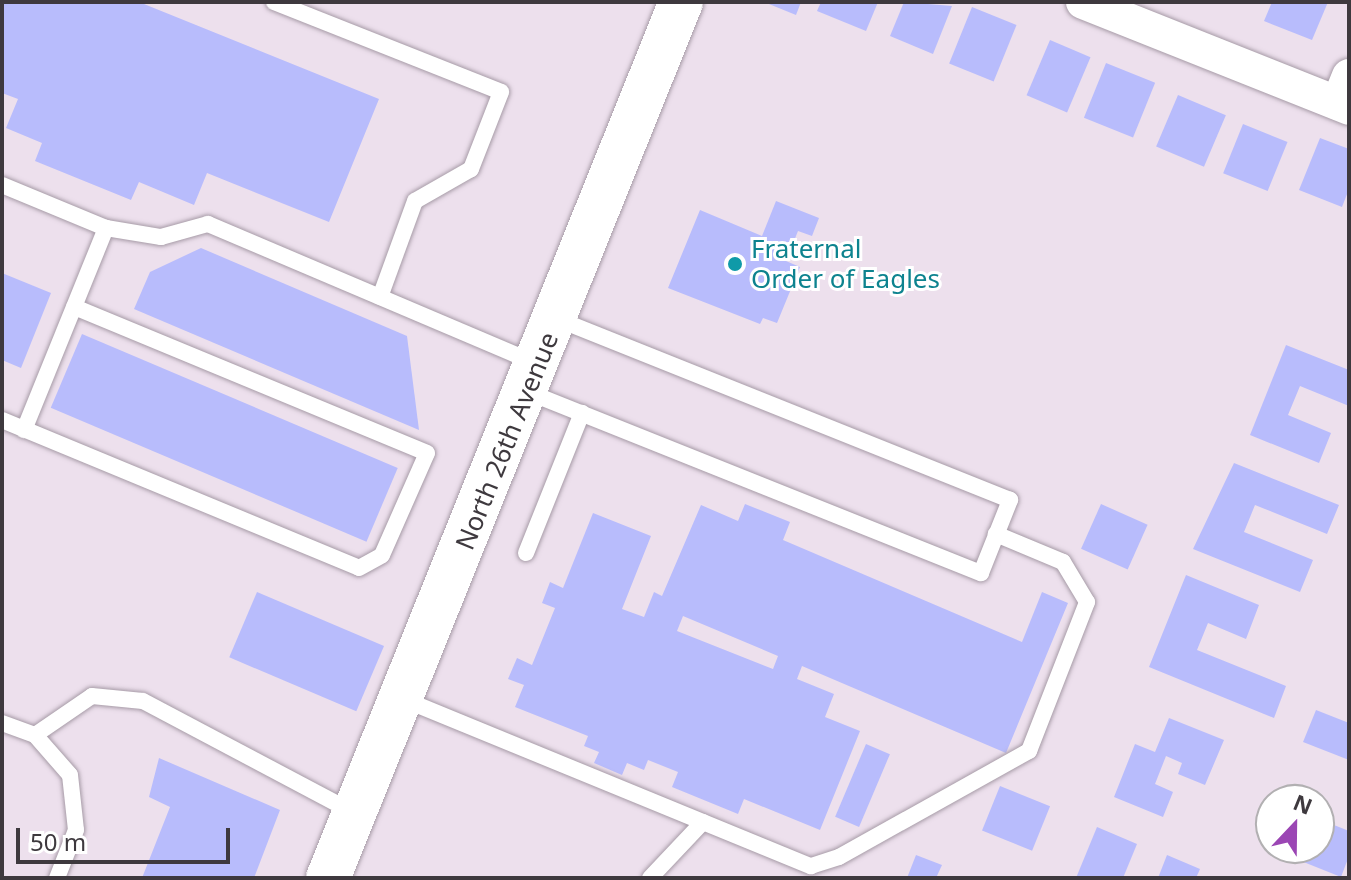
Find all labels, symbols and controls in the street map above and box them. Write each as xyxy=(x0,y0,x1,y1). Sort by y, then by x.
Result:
place label: Fraternal Order of Eagles xyxy=(751,233,940,294)
marker: Fraternal Order of Eagles xyxy=(726,255,744,273)
street label: North 26th Avenue xyxy=(449,328,565,554)
north arrow xyxy=(1255,784,1335,864)
text: N xyxy=(1289,786,1317,821)
scale bar xyxy=(20,812,234,862)
text: 50 m xyxy=(30,825,86,858)

